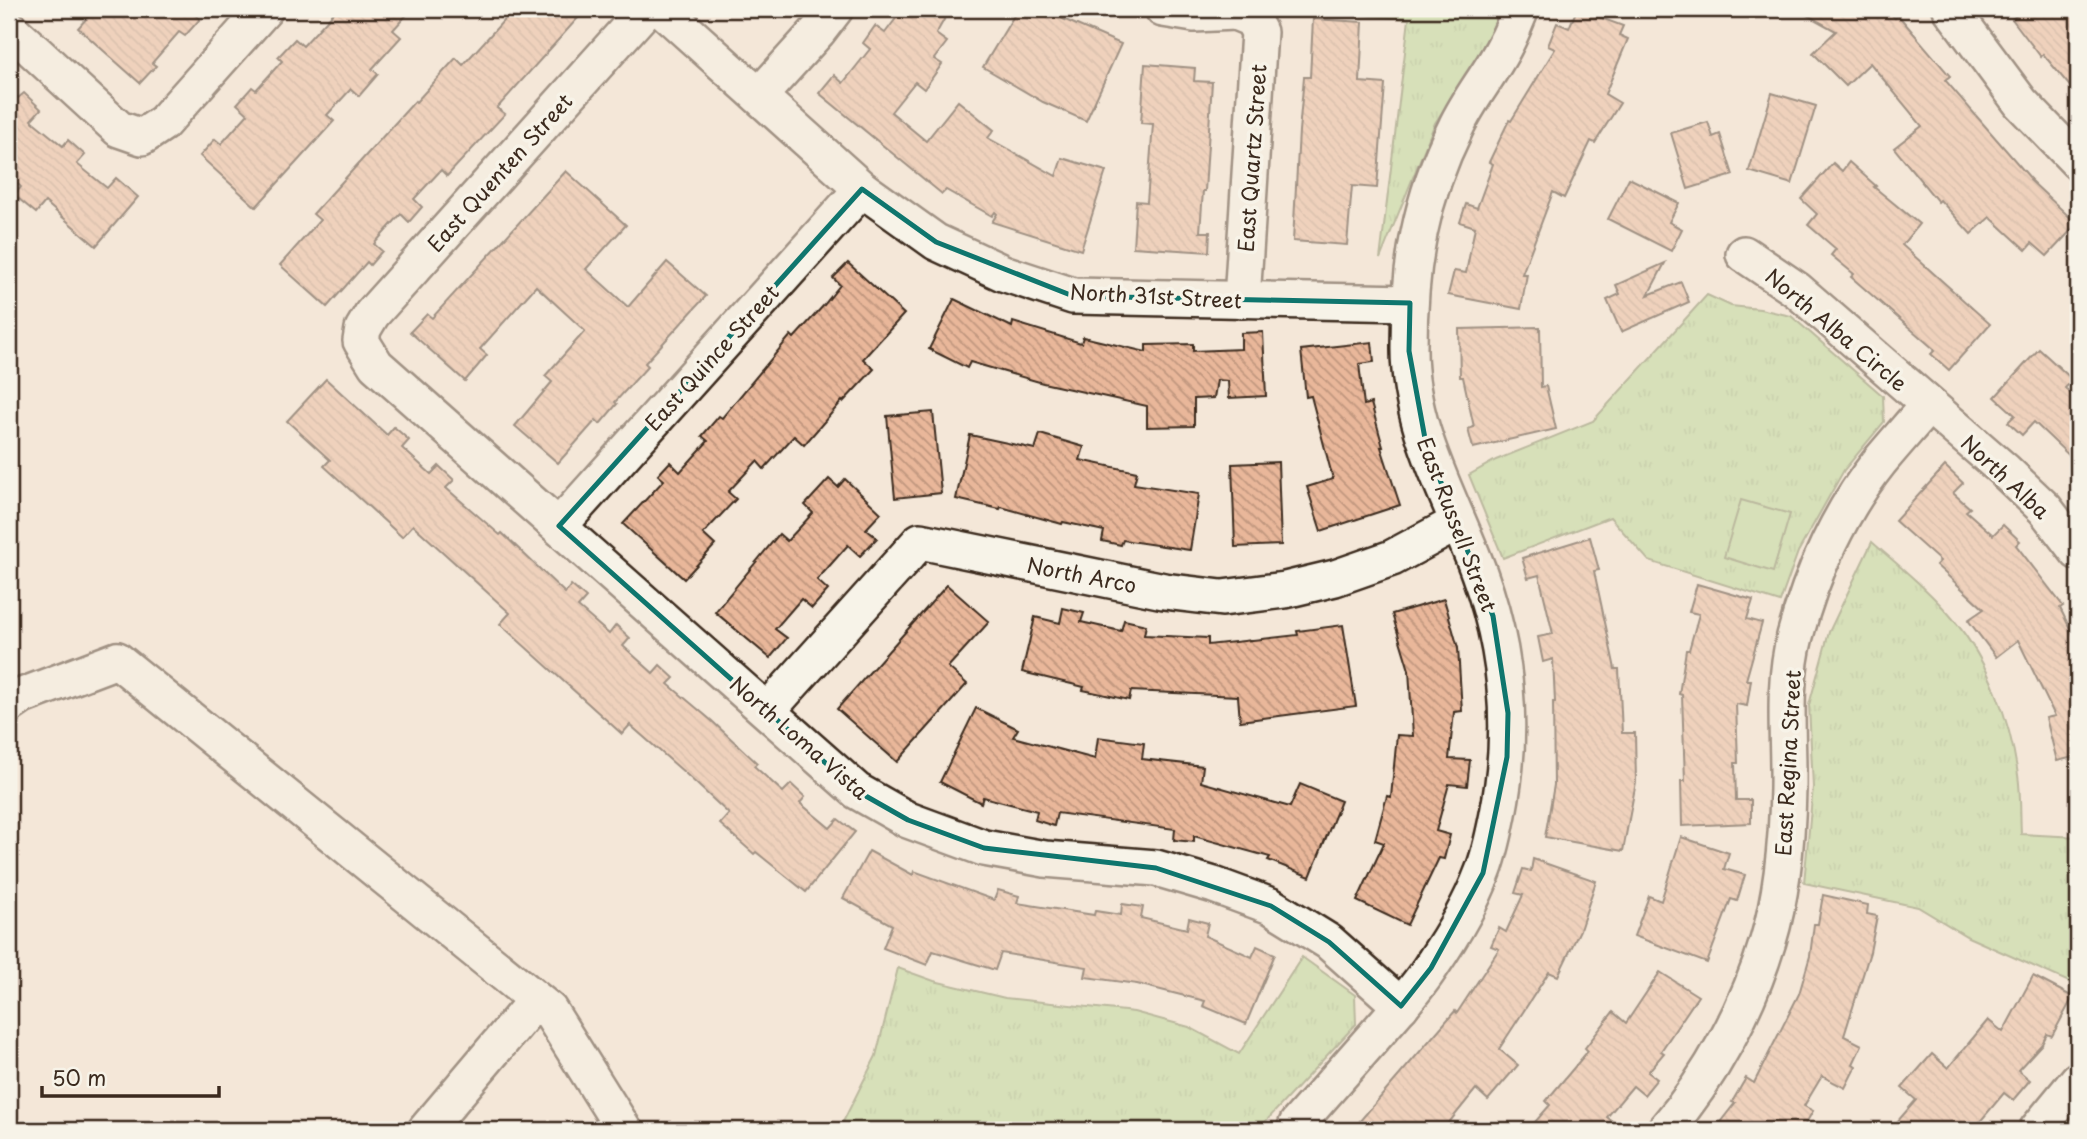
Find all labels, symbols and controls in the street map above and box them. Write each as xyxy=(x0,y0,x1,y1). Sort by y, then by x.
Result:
street label: East Quartz Street xyxy=(1228,63,1274,253)
street label: East Quenten Street xyxy=(419,86,579,258)
street label: North Alba Circle xyxy=(1759,260,1915,398)
street label: North 31st Street xyxy=(1069,275,1243,315)
street label: East Quince Street xyxy=(636,277,786,437)
street label: North Alba xyxy=(1955,426,2057,526)
street label: East Russell Street xyxy=(1410,432,1506,616)
street label: North Arco xyxy=(1024,548,1140,600)
street label: North Loma Vista xyxy=(724,668,876,806)
street label: East Regina Street xyxy=(1766,669,1808,857)
scale bar xyxy=(42,1055,219,1099)
text: 50 m xyxy=(52,1061,106,1093)

